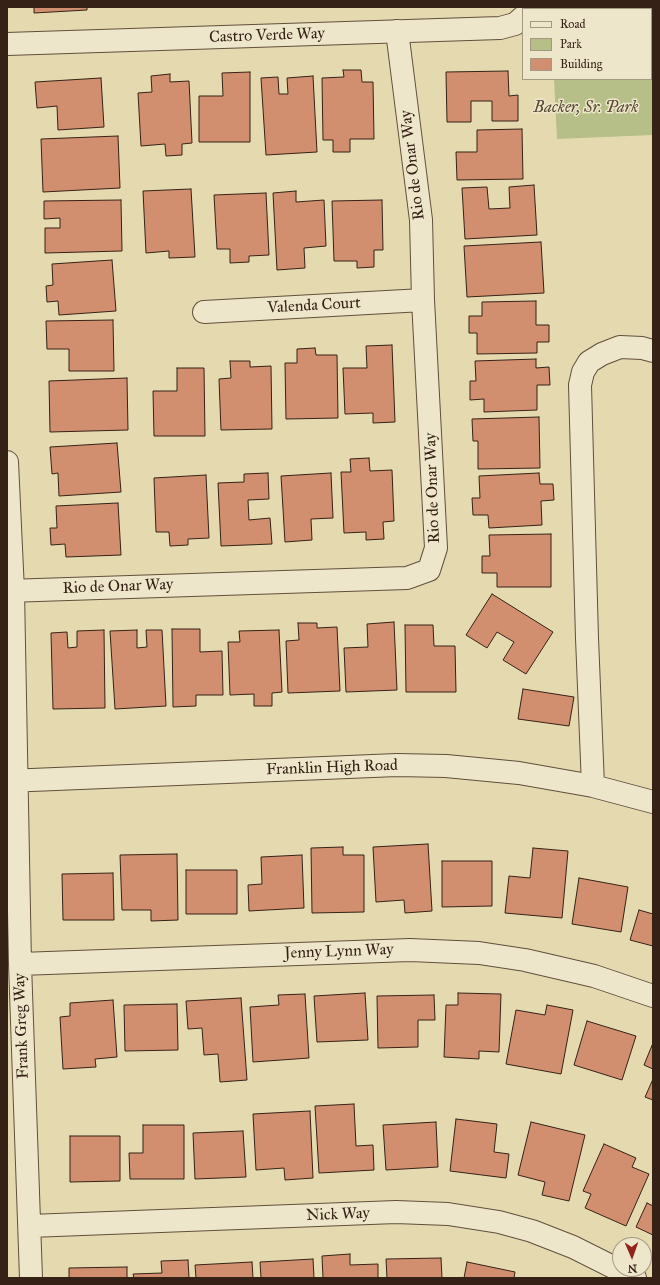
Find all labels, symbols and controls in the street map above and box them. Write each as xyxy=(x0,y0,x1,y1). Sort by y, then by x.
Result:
legend xyxy=(522,8,652,80)
text: Road xyxy=(560,17,586,31)
street label: Castro Verde Way xyxy=(209,24,325,48)
text: Park xyxy=(560,37,582,51)
text: Building xyxy=(560,57,602,71)
park label: Backer, Sr. Park xyxy=(534,98,638,118)
street label: Rio de Onar Way xyxy=(397,109,429,221)
street label: Valenda Court xyxy=(267,294,361,318)
street label: Rio de Onar Way xyxy=(421,432,445,544)
street label: Rio de Onar Way xyxy=(62,575,174,599)
street label: Franklin High Road xyxy=(266,756,398,780)
street label: Jenny Lynn Way xyxy=(284,941,394,963)
street label: Frank Greg Way xyxy=(11,973,33,1079)
street label: Nick Way xyxy=(306,1204,370,1226)
north arrow xyxy=(612,1237,652,1277)
text: N xyxy=(628,1262,637,1275)

